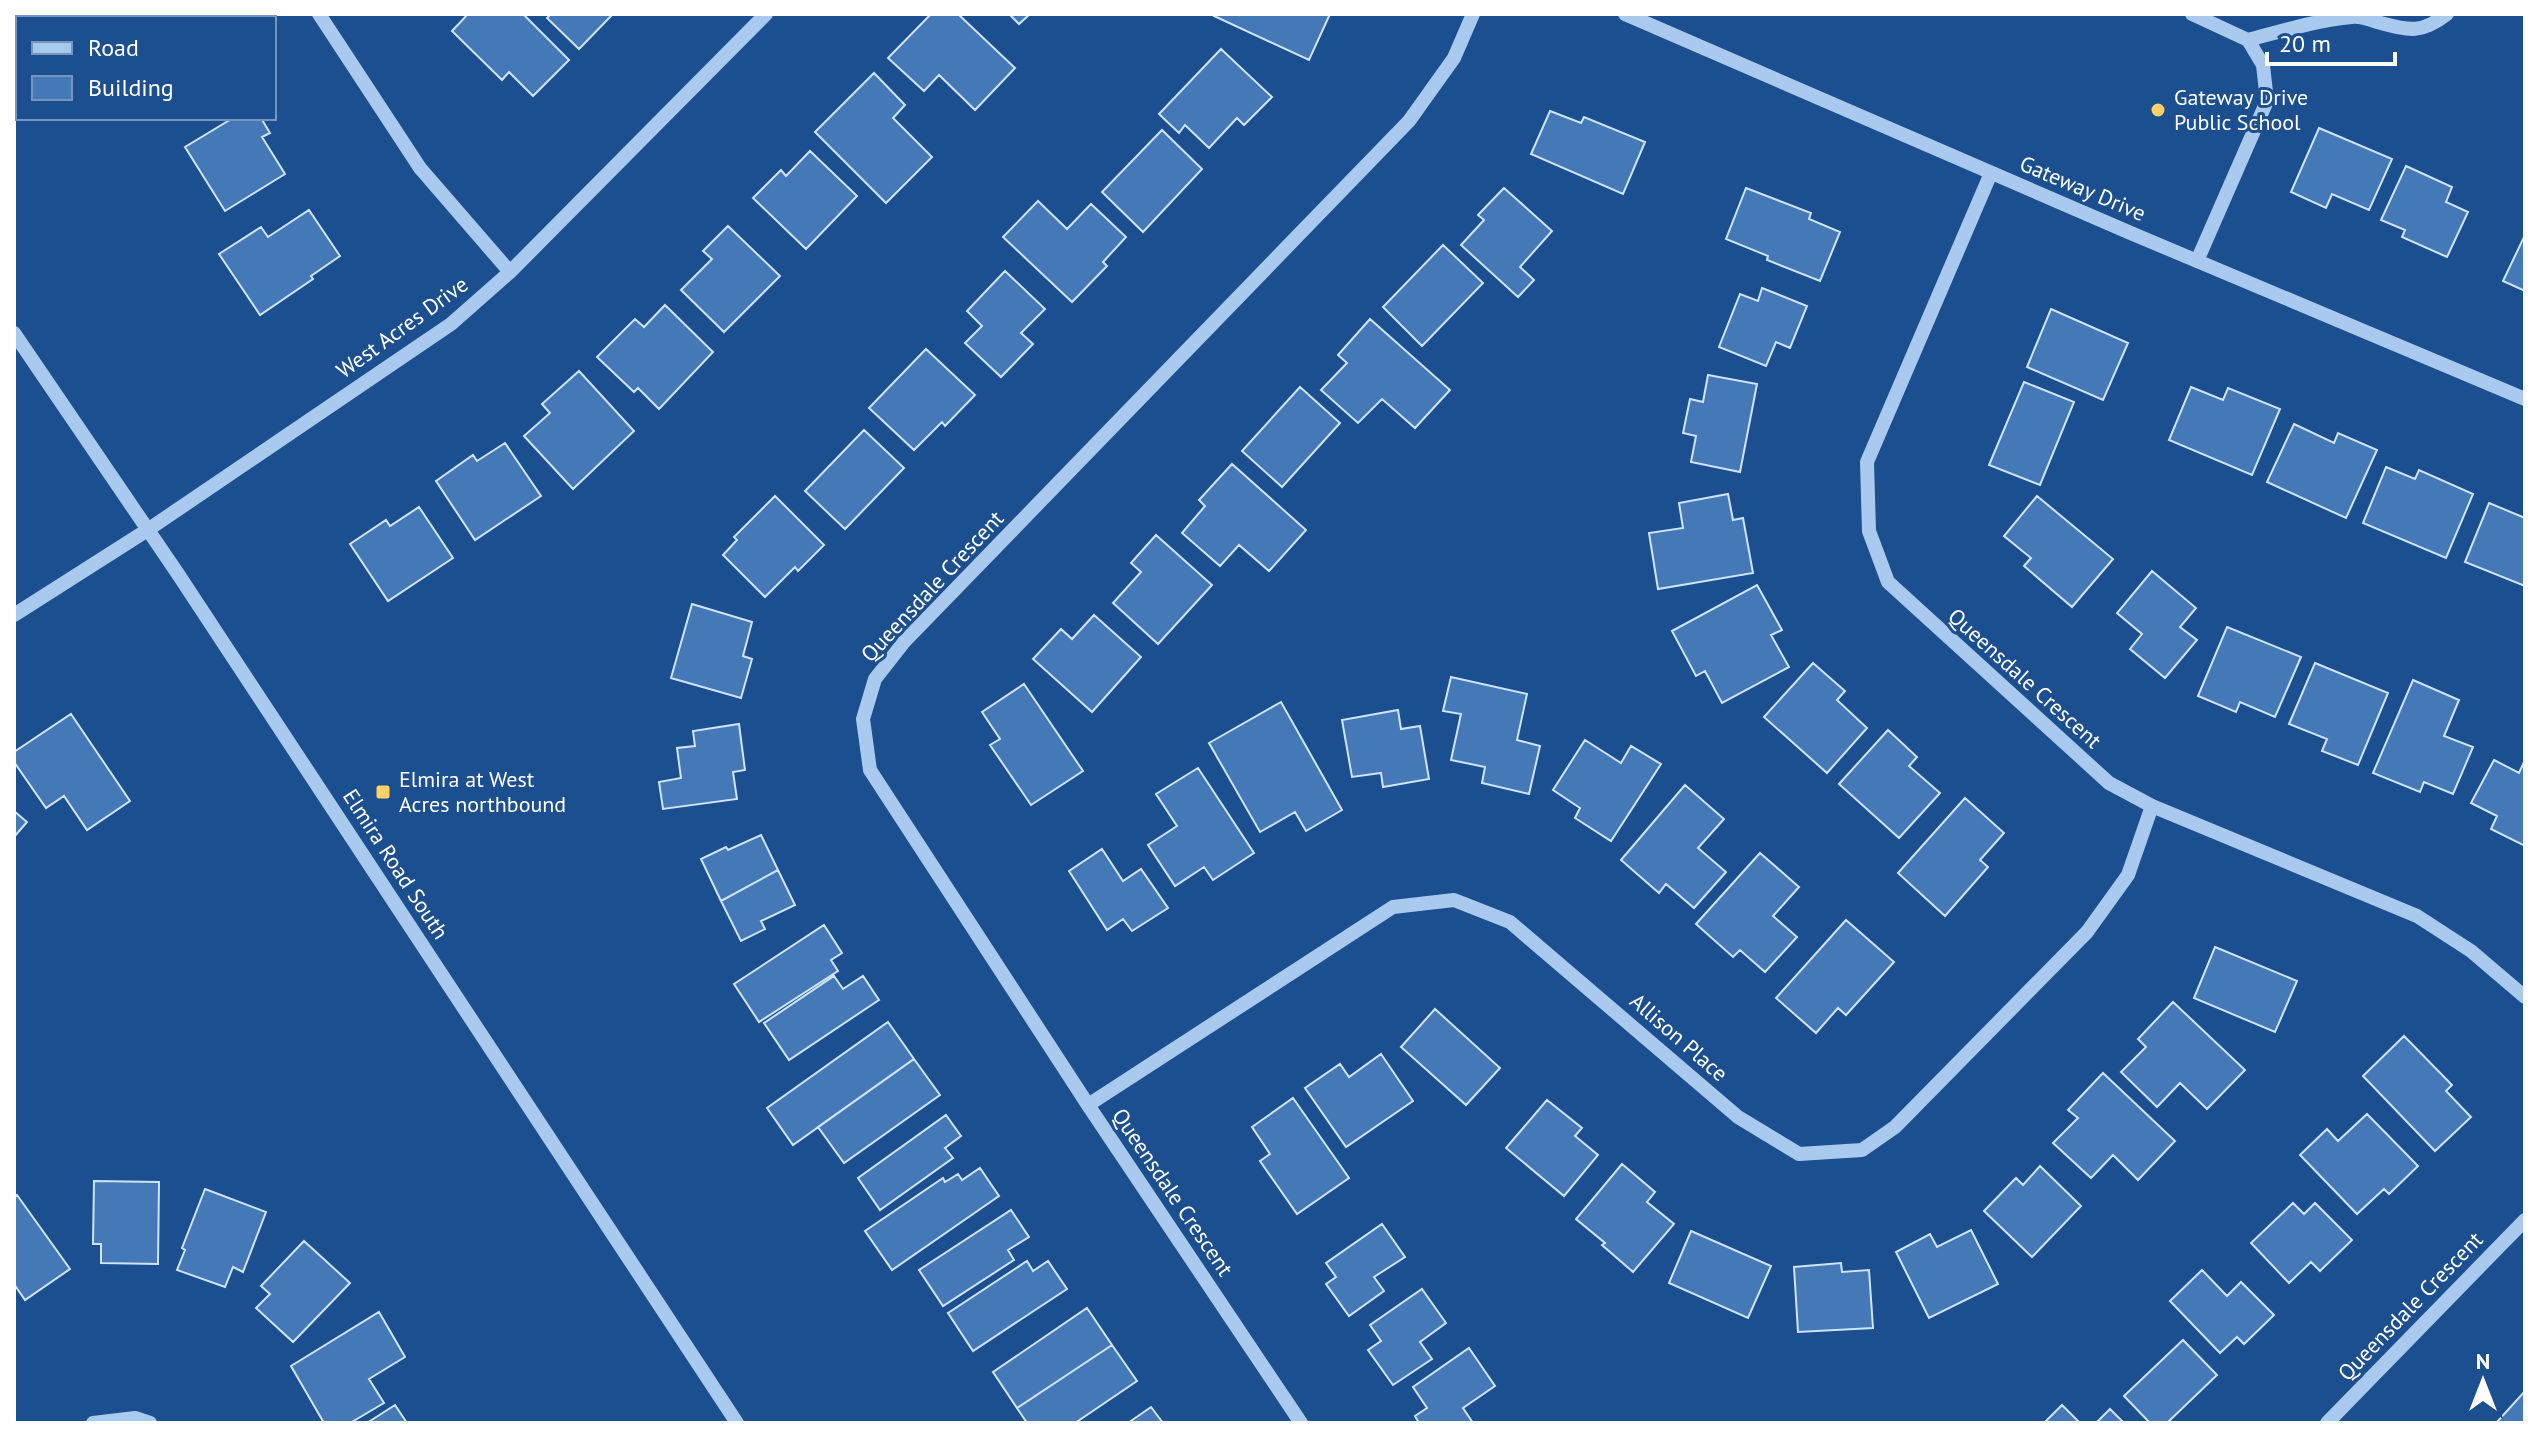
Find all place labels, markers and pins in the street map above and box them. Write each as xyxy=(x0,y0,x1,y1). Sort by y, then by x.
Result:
place label: Gateway Drive Public School xyxy=(2174,83,2308,136)
marker: Gateway Drive Public School xyxy=(2149,101,2167,119)
place label: Elmira at West Acres northbound xyxy=(399,765,566,818)
marker: Elmira at West Acres northbound xyxy=(374,783,392,801)

